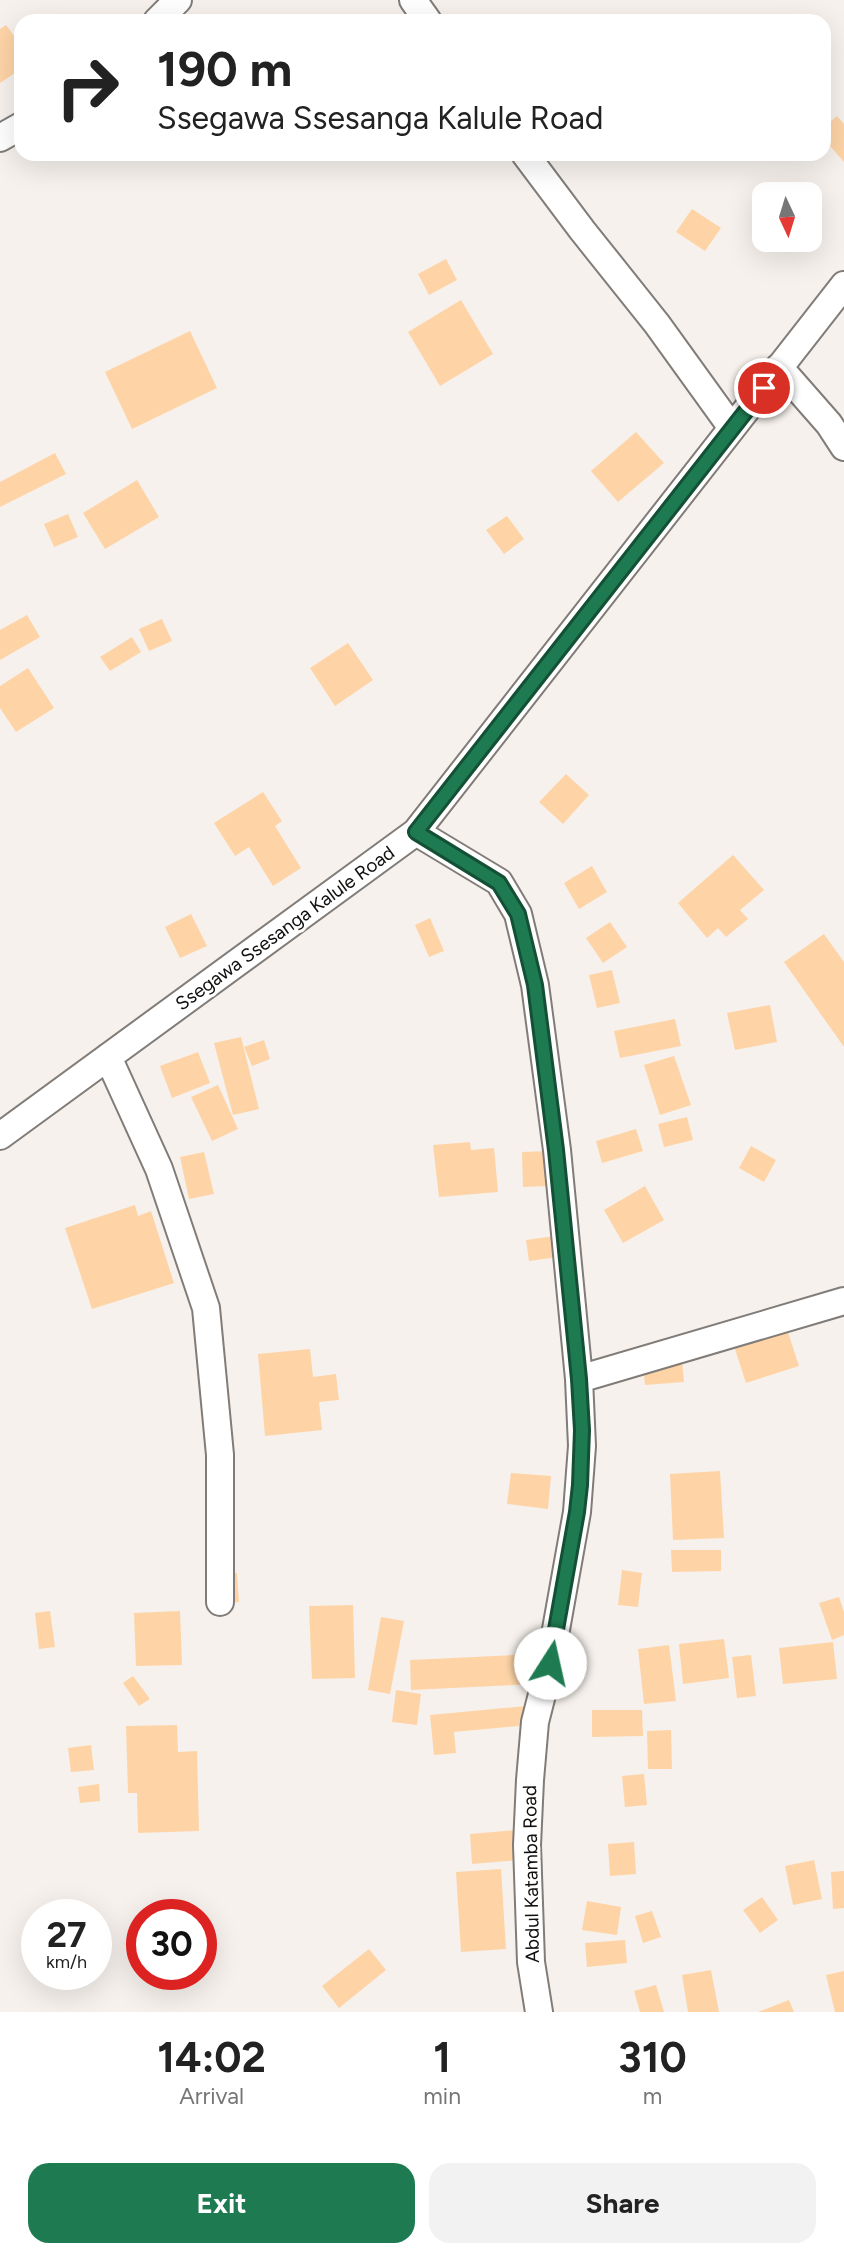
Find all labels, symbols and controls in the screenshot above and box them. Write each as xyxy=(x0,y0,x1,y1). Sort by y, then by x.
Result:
text: 190 m xyxy=(157,39,292,98)
icon: right xyxy=(42,42,133,133)
text: Ssegawa Ssesanga Kalule Road xyxy=(157,99,604,137)
north arrow xyxy=(752,182,822,252)
map controls xyxy=(752,182,822,252)
pin xyxy=(734,358,794,418)
icon: arrive xyxy=(745,369,783,407)
street label: Ssegawa Ssesanga Kalule Road xyxy=(171,841,399,1015)
position arrow xyxy=(513,1626,587,1700)
street label: Abdul Katamba Road xyxy=(518,1785,544,1963)
speed limit sign: 30 xyxy=(126,1899,217,1990)
text: 27 xyxy=(47,1914,86,1956)
text: km/h xyxy=(46,1951,87,1973)
text: 14:02 xyxy=(157,2032,266,2083)
text: 1 xyxy=(433,2032,451,2083)
text: 310 xyxy=(618,2032,687,2083)
text: Arrival xyxy=(179,2082,244,2110)
text: min xyxy=(423,2082,461,2110)
text: m xyxy=(643,2082,662,2110)
button: Exit xyxy=(28,2163,415,2243)
button: Share xyxy=(429,2163,816,2243)

